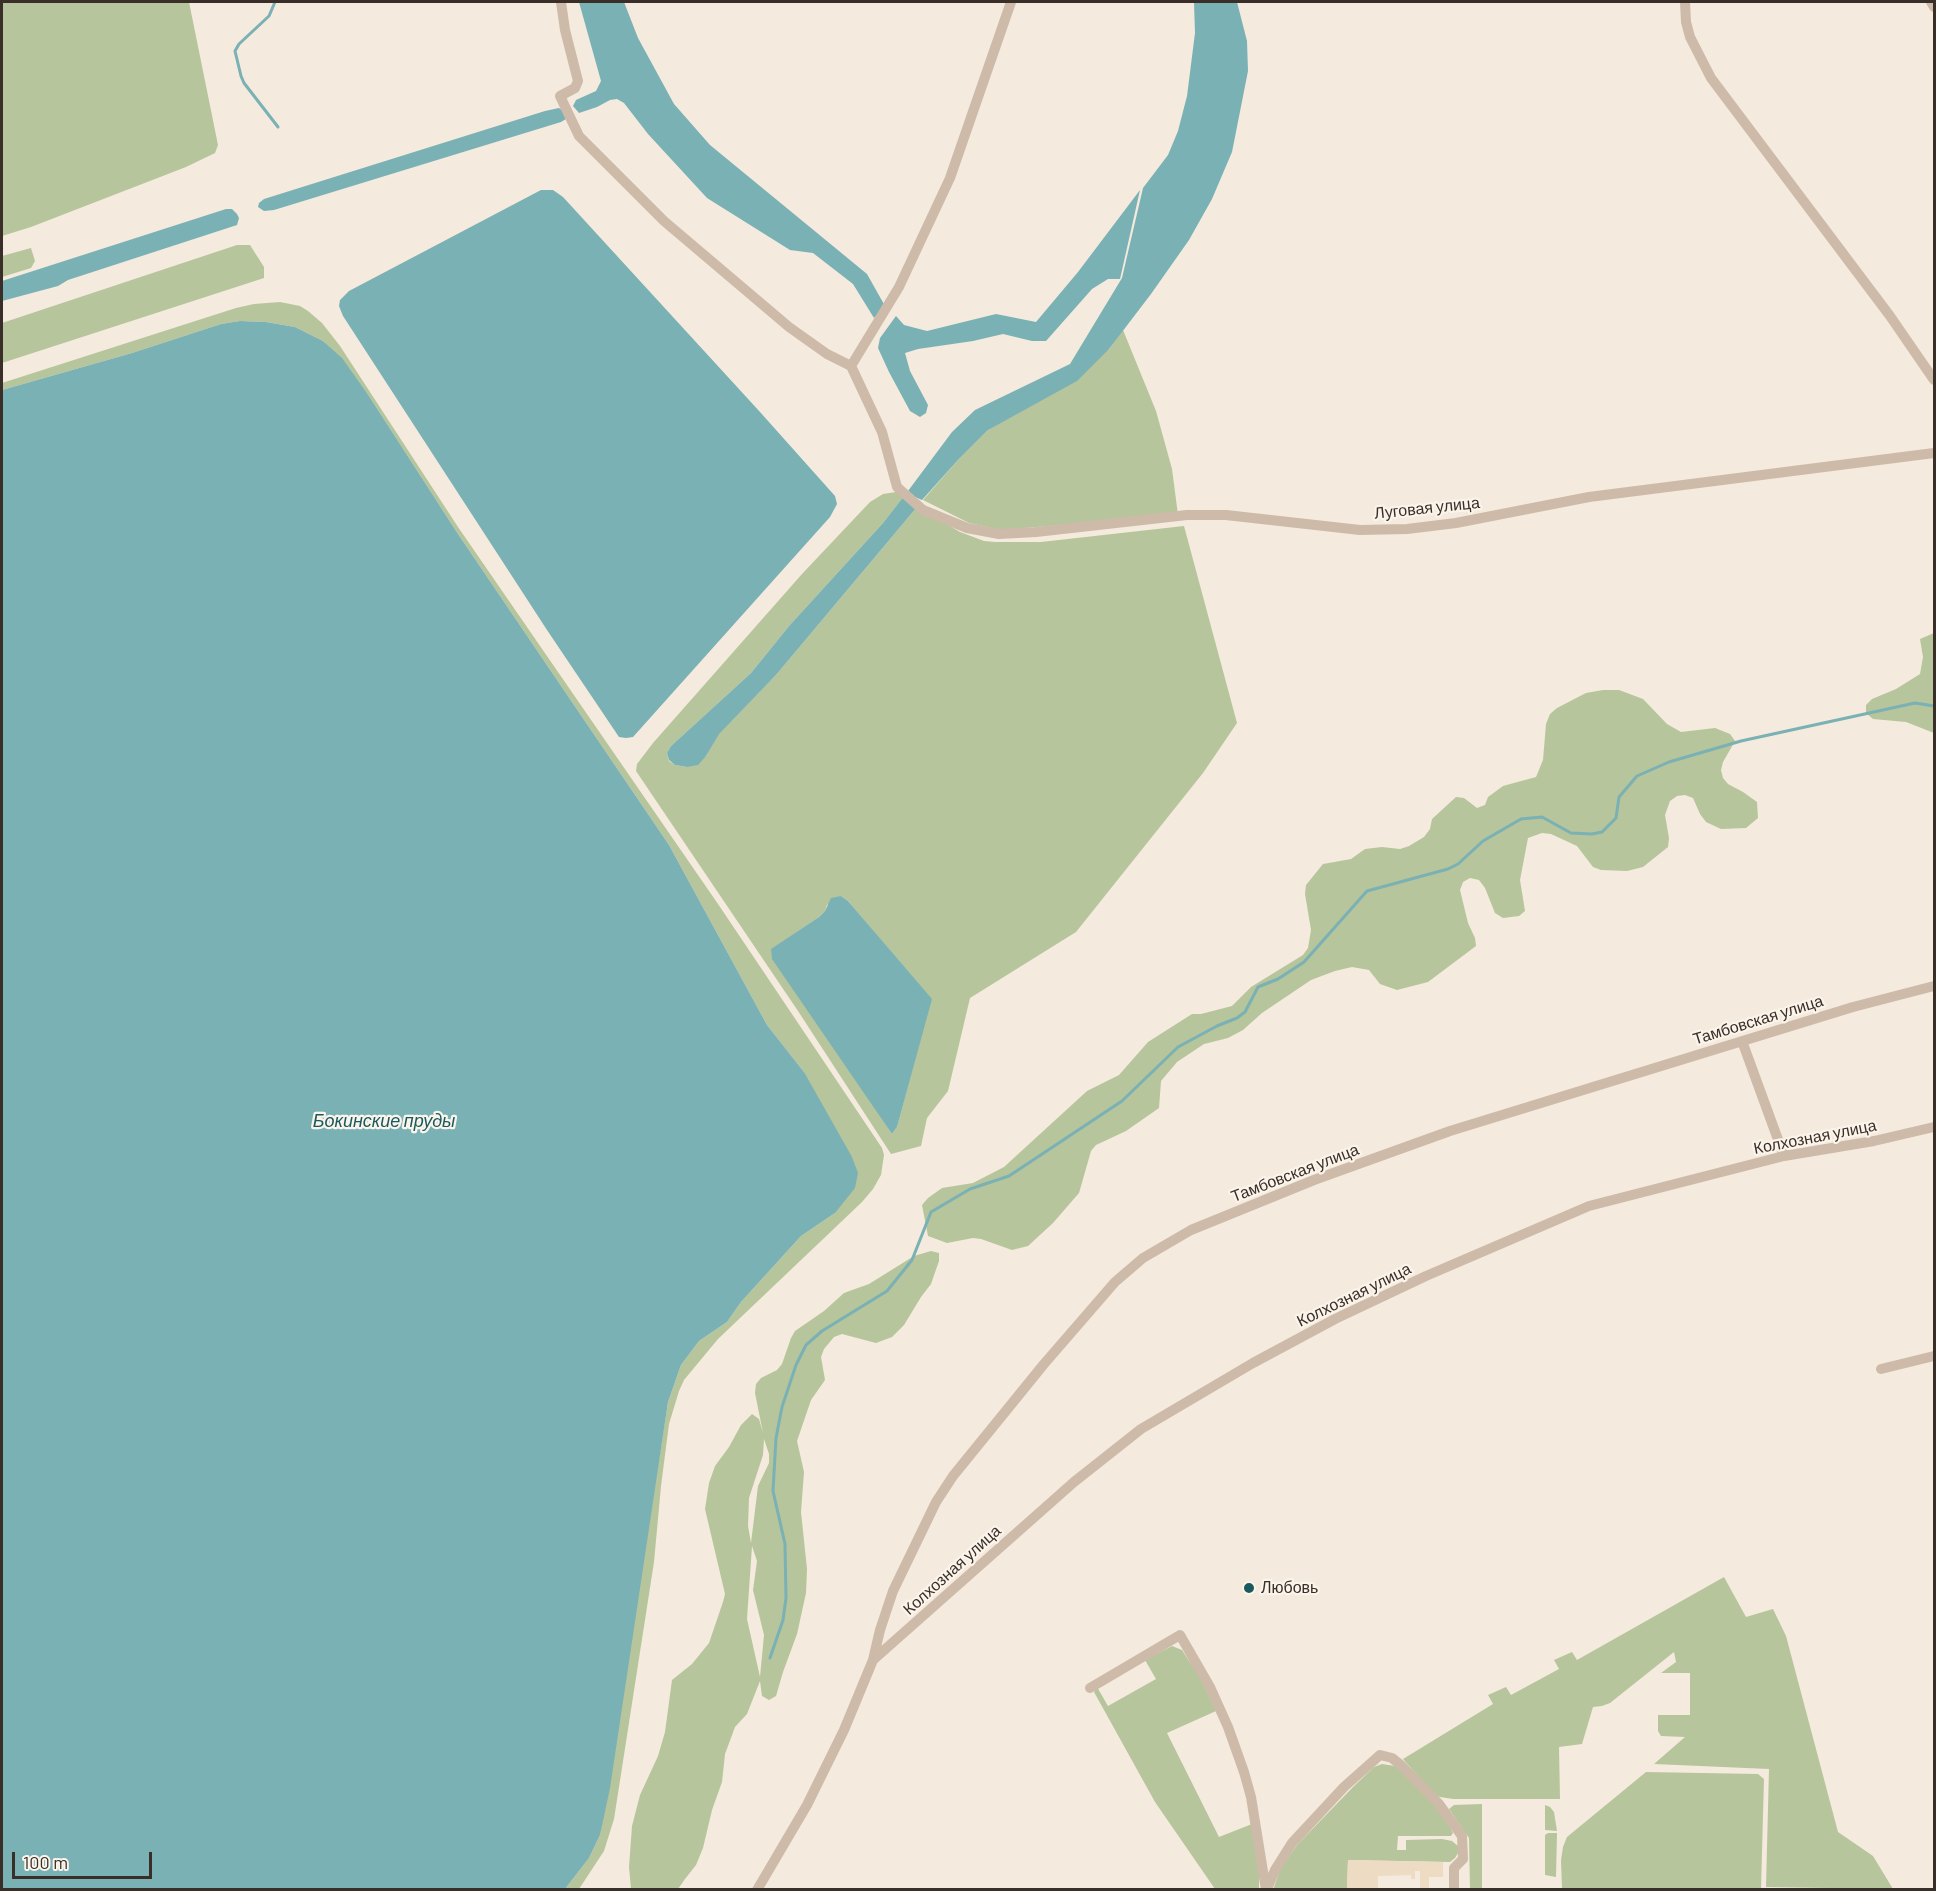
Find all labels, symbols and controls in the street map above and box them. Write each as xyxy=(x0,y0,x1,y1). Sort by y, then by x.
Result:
street label: Луговая улица xyxy=(1373,493,1481,523)
street label: Тамбовская улица xyxy=(1691,991,1825,1049)
water label: Бокинские пруды xyxy=(313,1110,455,1132)
street label: Колхозная улица xyxy=(1752,1116,1878,1158)
street label: Тамбовская улица xyxy=(1228,1140,1362,1206)
street label: Колхозная улица xyxy=(1294,1259,1414,1331)
street label: Колхозная улица xyxy=(899,1521,1005,1619)
place label: Любовь xyxy=(1261,1578,1318,1598)
marker: Любовь xyxy=(1242,1581,1256,1595)
scale bar xyxy=(15,1840,154,1878)
text: 100 m xyxy=(23,1851,68,1873)

